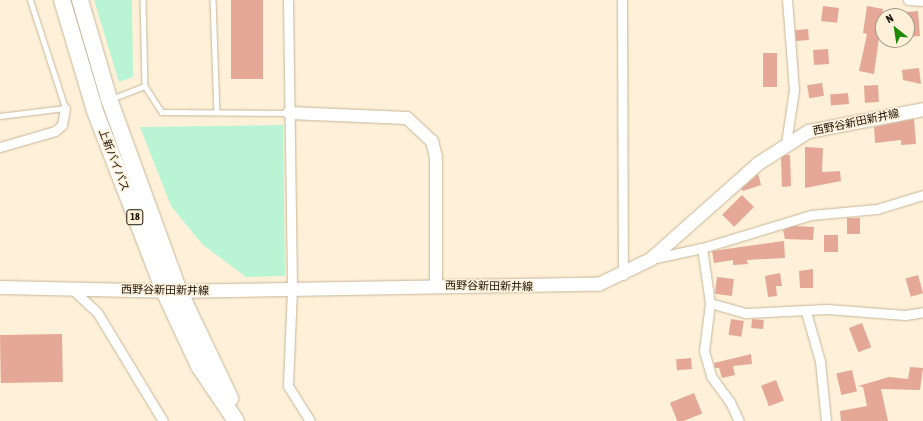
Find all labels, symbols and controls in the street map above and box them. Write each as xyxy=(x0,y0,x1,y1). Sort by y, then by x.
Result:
north arrow xyxy=(875,8,915,48)
text: N xyxy=(884,12,895,25)
street label: 西野谷新田新井線 xyxy=(812,106,900,138)
street label: 上新バイパス xyxy=(96,127,132,193)
road number: 18 xyxy=(126,209,144,225)
street label: 西野谷新田新井線 xyxy=(445,279,533,293)
street label: 西野谷新田新井線 xyxy=(121,283,209,297)

